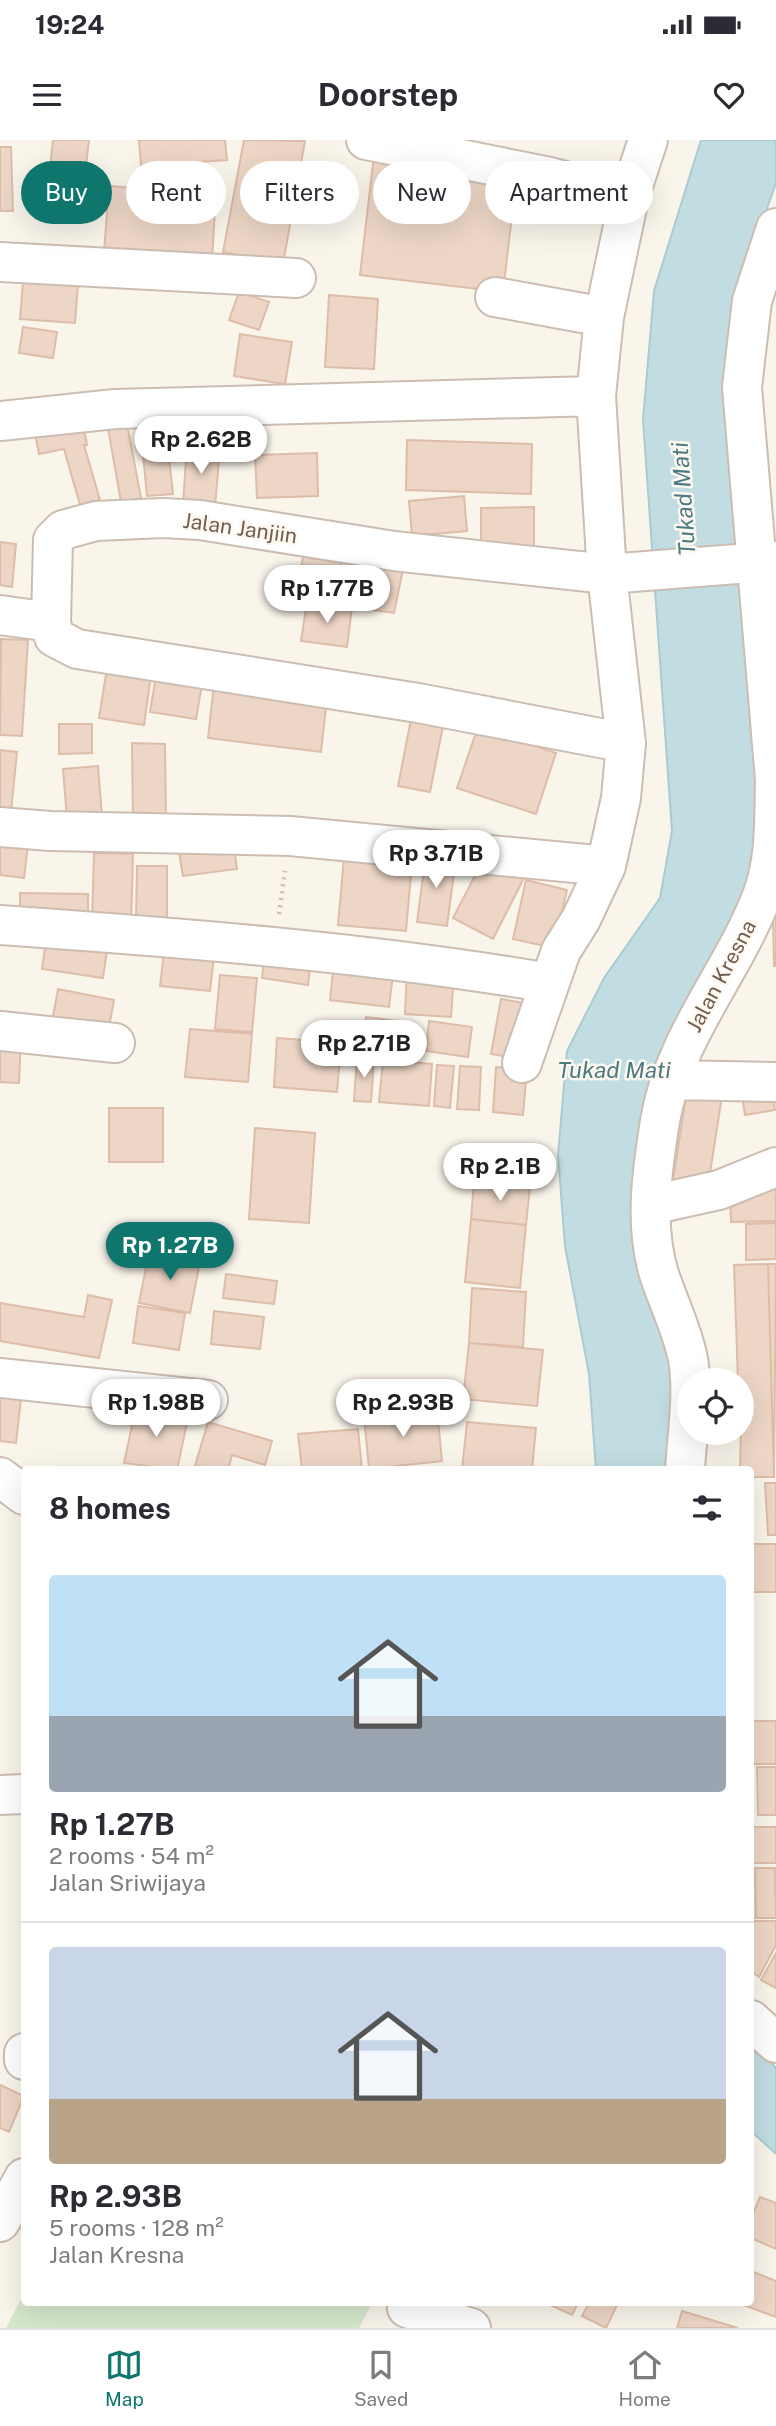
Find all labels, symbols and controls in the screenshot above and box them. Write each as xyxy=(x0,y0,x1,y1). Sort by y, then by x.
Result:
text: 19:24 xyxy=(35,9,104,40)
icon: menu xyxy=(28,76,66,114)
text: Doorstep xyxy=(318,76,458,113)
icon: heart xyxy=(710,76,748,114)
chip: Buy xyxy=(21,161,112,224)
chip: Rent xyxy=(126,161,226,224)
chip: Filters xyxy=(240,161,359,224)
chip: New xyxy=(373,161,471,224)
chip: Apartment xyxy=(485,161,653,224)
pin: Rp 2.62B xyxy=(129,416,273,476)
text: Rp 2.62B xyxy=(150,425,252,452)
water label: Tukad Mati xyxy=(666,441,700,557)
street label: Jalan Janjiin xyxy=(181,508,299,548)
pin: Rp 1.77B xyxy=(255,566,399,625)
text: Rp 1.77B xyxy=(280,574,374,601)
pin: Rp 3.71B xyxy=(364,830,508,890)
text: Rp 3.71B xyxy=(389,839,483,866)
street label: Jalan Kresna xyxy=(681,916,761,1036)
pin: Rp 2.71B xyxy=(292,1020,436,1080)
text: Rp 2.71B xyxy=(317,1029,411,1056)
water label: Tukad Mati xyxy=(557,1056,671,1083)
pin: Rp 2.1B xyxy=(435,1144,565,1203)
text: Rp 2.1B xyxy=(459,1152,541,1179)
pin: Rp 1.27B xyxy=(98,1222,242,1282)
text: Rp 1.27B xyxy=(122,1231,218,1258)
map controls xyxy=(677,1368,754,1445)
button: locate xyxy=(677,1368,754,1445)
pin: Rp 1.98B xyxy=(84,1380,228,1439)
pin: Rp 2.93B xyxy=(331,1380,475,1439)
text: Rp 1.98B xyxy=(107,1388,205,1415)
text: Rp 2.93B xyxy=(352,1388,454,1415)
icon: filters xyxy=(688,1489,726,1527)
text: 8 homes xyxy=(49,1490,171,1526)
icon: home xyxy=(325,1621,451,1747)
text: Rp 1.27B xyxy=(49,1806,175,1842)
text: 2 rooms · 54 m² xyxy=(49,1842,214,1869)
text: Jalan Sriwijaya xyxy=(49,1869,206,1896)
icon: home xyxy=(325,1993,451,2119)
text: Rp 2.93B xyxy=(49,2178,182,2214)
text: 5 rooms · 128 m² xyxy=(49,2214,224,2241)
text: Jalan Kresna xyxy=(49,2241,184,2268)
tab: Map xyxy=(105,2346,144,2410)
tab: Saved xyxy=(354,2346,408,2410)
tab: Home xyxy=(618,2346,671,2410)

